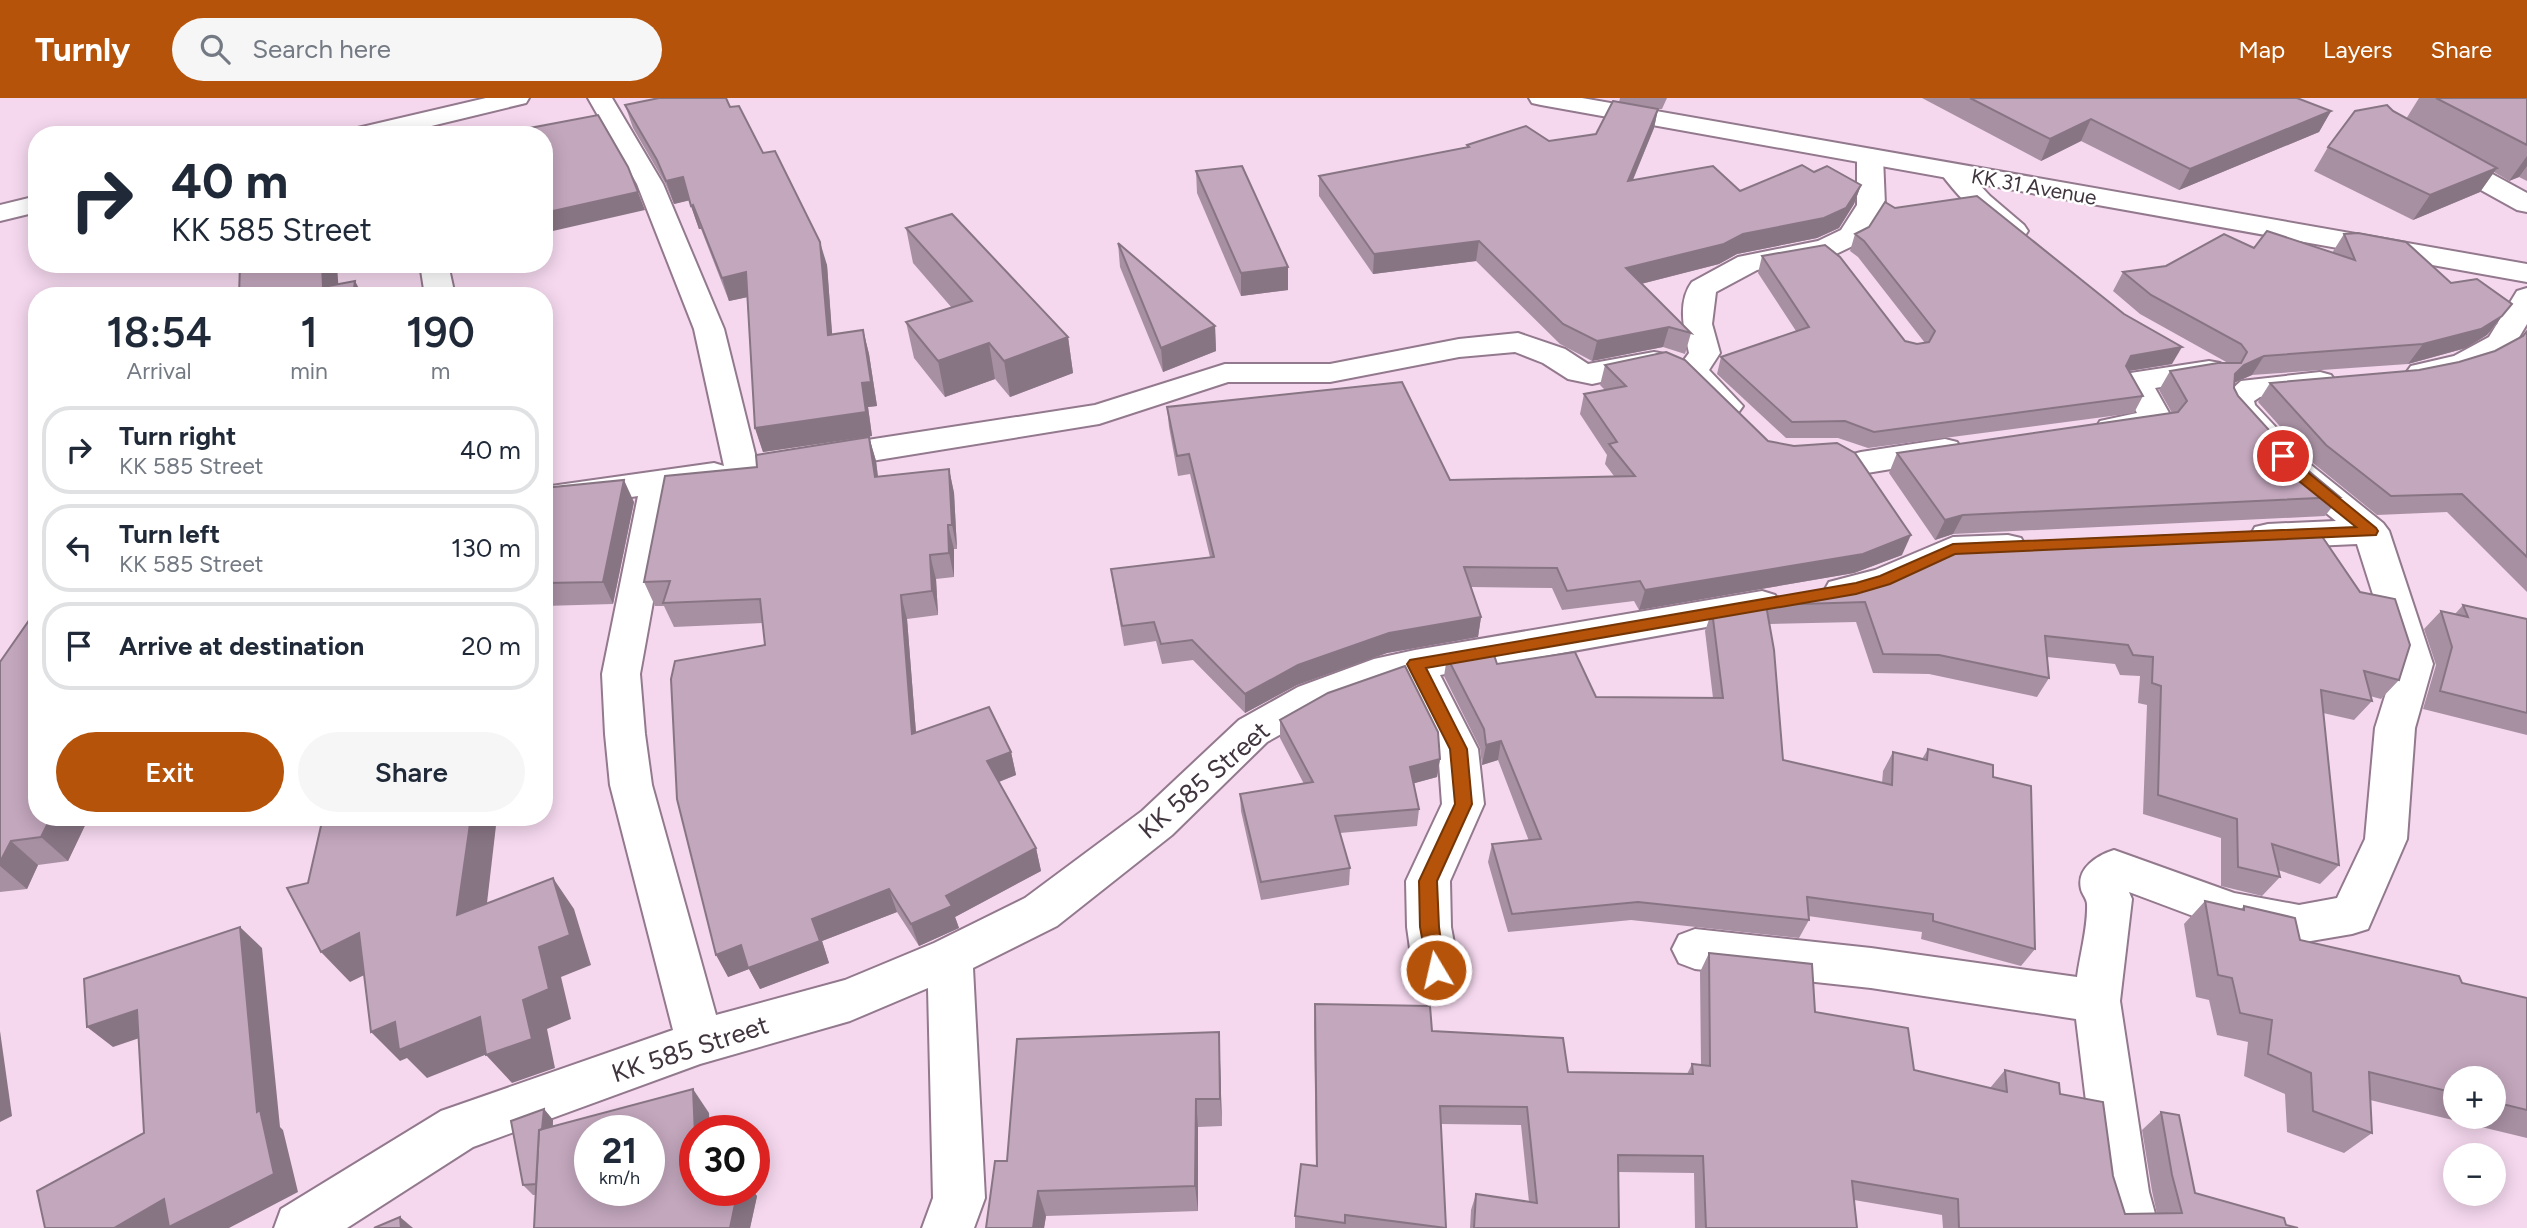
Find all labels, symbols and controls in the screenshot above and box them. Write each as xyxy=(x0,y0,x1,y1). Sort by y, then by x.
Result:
search box xyxy=(172,18,662,81)
text: Turnly xyxy=(35,30,130,69)
icon: search xyxy=(196,30,234,68)
text: Search here xyxy=(252,33,391,65)
text: Map xyxy=(2238,35,2285,64)
text: Layers xyxy=(2323,35,2392,64)
text: Share xyxy=(2430,35,2492,64)
text: 40 m xyxy=(171,151,288,210)
icon: right xyxy=(56,154,147,245)
street label: KK 31 Avenue xyxy=(1969,163,2099,210)
text: KK 585 Street xyxy=(171,211,372,249)
text: 18:54 xyxy=(106,307,212,358)
text: 1 xyxy=(300,307,318,358)
text: 190 xyxy=(406,307,475,358)
text: Arrival xyxy=(127,357,192,385)
text: min xyxy=(290,357,328,385)
text: m xyxy=(431,357,450,385)
text: Turn right xyxy=(119,420,236,452)
pin xyxy=(2253,426,2313,486)
icon: right xyxy=(60,431,98,469)
text: 40 m xyxy=(460,434,521,466)
icon: arrive xyxy=(2264,437,2302,475)
text: KK 585 Street xyxy=(119,452,263,480)
text: Turn left xyxy=(119,518,220,550)
icon: left xyxy=(60,529,98,567)
text: 130 m xyxy=(451,532,521,564)
text: KK 585 Street xyxy=(119,550,263,578)
icon: arrive xyxy=(60,627,98,665)
text: Arrive at destination xyxy=(119,630,364,662)
text: 20 m xyxy=(461,630,521,662)
street label: KK 585 Street xyxy=(1132,714,1276,846)
button: Exit xyxy=(56,732,284,812)
button: Share xyxy=(298,732,525,812)
position arrow xyxy=(1399,933,1473,1007)
street label: KK 585 Street xyxy=(607,1009,773,1089)
map controls xyxy=(2443,1066,2506,1206)
button: + xyxy=(2443,1066,2506,1129)
speed limit sign: 30 xyxy=(679,1115,770,1206)
text: 21 xyxy=(602,1130,637,1172)
button: − xyxy=(2443,1143,2506,1206)
text: km/h xyxy=(599,1167,640,1189)

